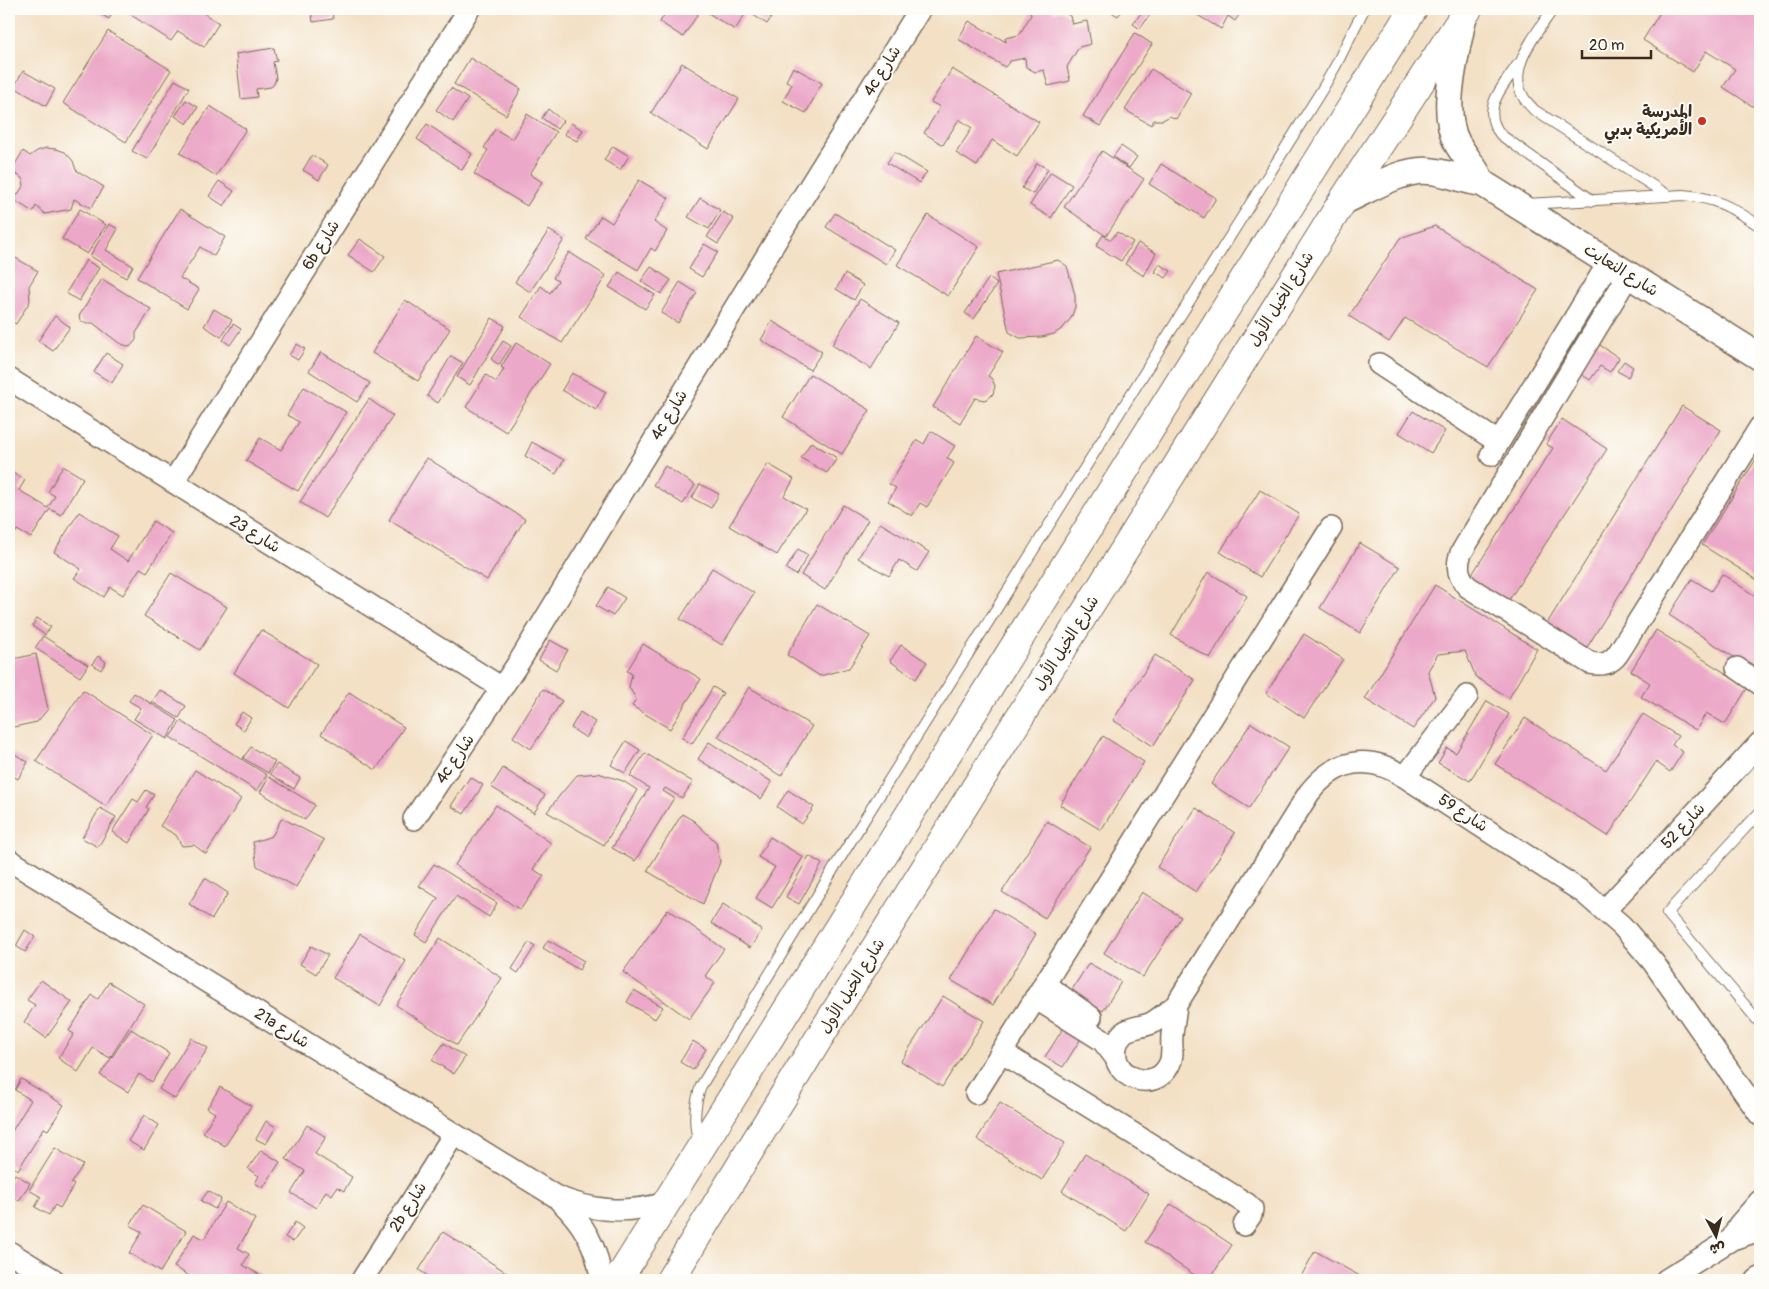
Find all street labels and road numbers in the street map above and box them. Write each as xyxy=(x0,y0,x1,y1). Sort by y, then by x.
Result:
street label: 4c شارع xyxy=(859,42,906,100)
street label: 6b شارع xyxy=(298,216,345,274)
street label: شارع النعايت xyxy=(1580,239,1662,302)
street label: شارع الخيل الأول xyxy=(1243,247,1319,351)
street label: 4c شارع xyxy=(646,386,693,444)
street label: شارع 23 xyxy=(226,511,284,558)
street label: شارع الخيل الأول xyxy=(1028,591,1104,695)
street label: 4c شارع xyxy=(431,730,480,788)
street label: شارع 59 xyxy=(1434,790,1492,837)
street label: شارع 52 xyxy=(1657,799,1710,854)
street label: شارع الخيل الأول xyxy=(814,934,890,1038)
street label: 21a شارع xyxy=(250,1003,313,1053)
street label: 2b شارع xyxy=(385,1178,432,1236)

